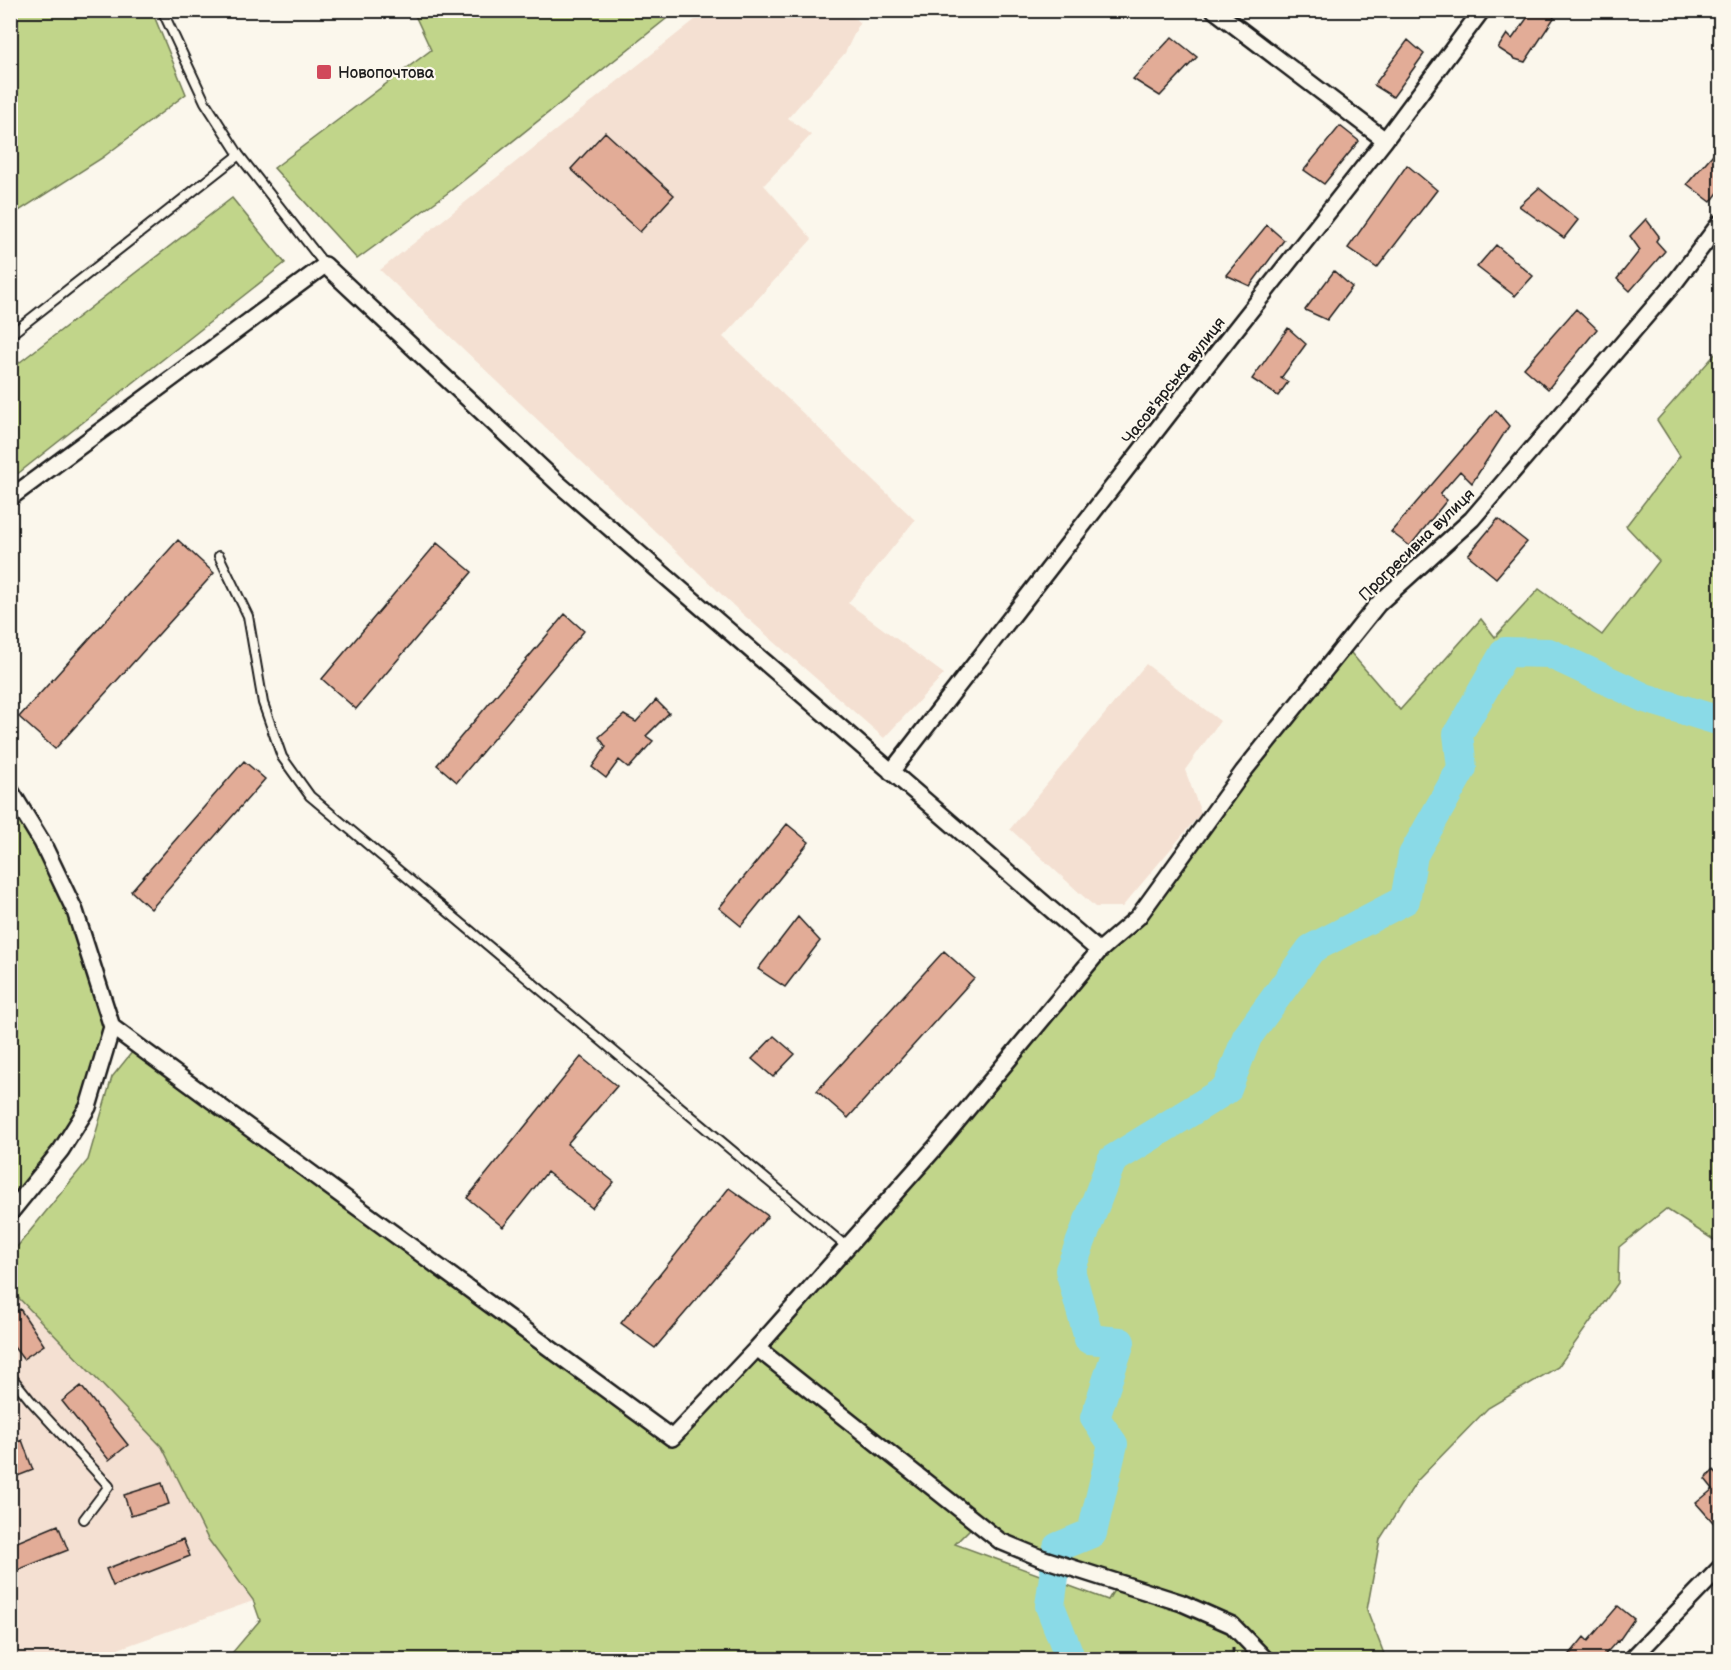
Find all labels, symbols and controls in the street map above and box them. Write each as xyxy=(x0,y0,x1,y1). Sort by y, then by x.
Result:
marker: Новопочтова xyxy=(315,63,333,81)
place label: Новопочтова xyxy=(338,64,435,83)
street label: Часов'ярська вулиця xyxy=(1119,314,1230,448)
street label: Прогресивна вулиця xyxy=(1355,485,1479,605)

